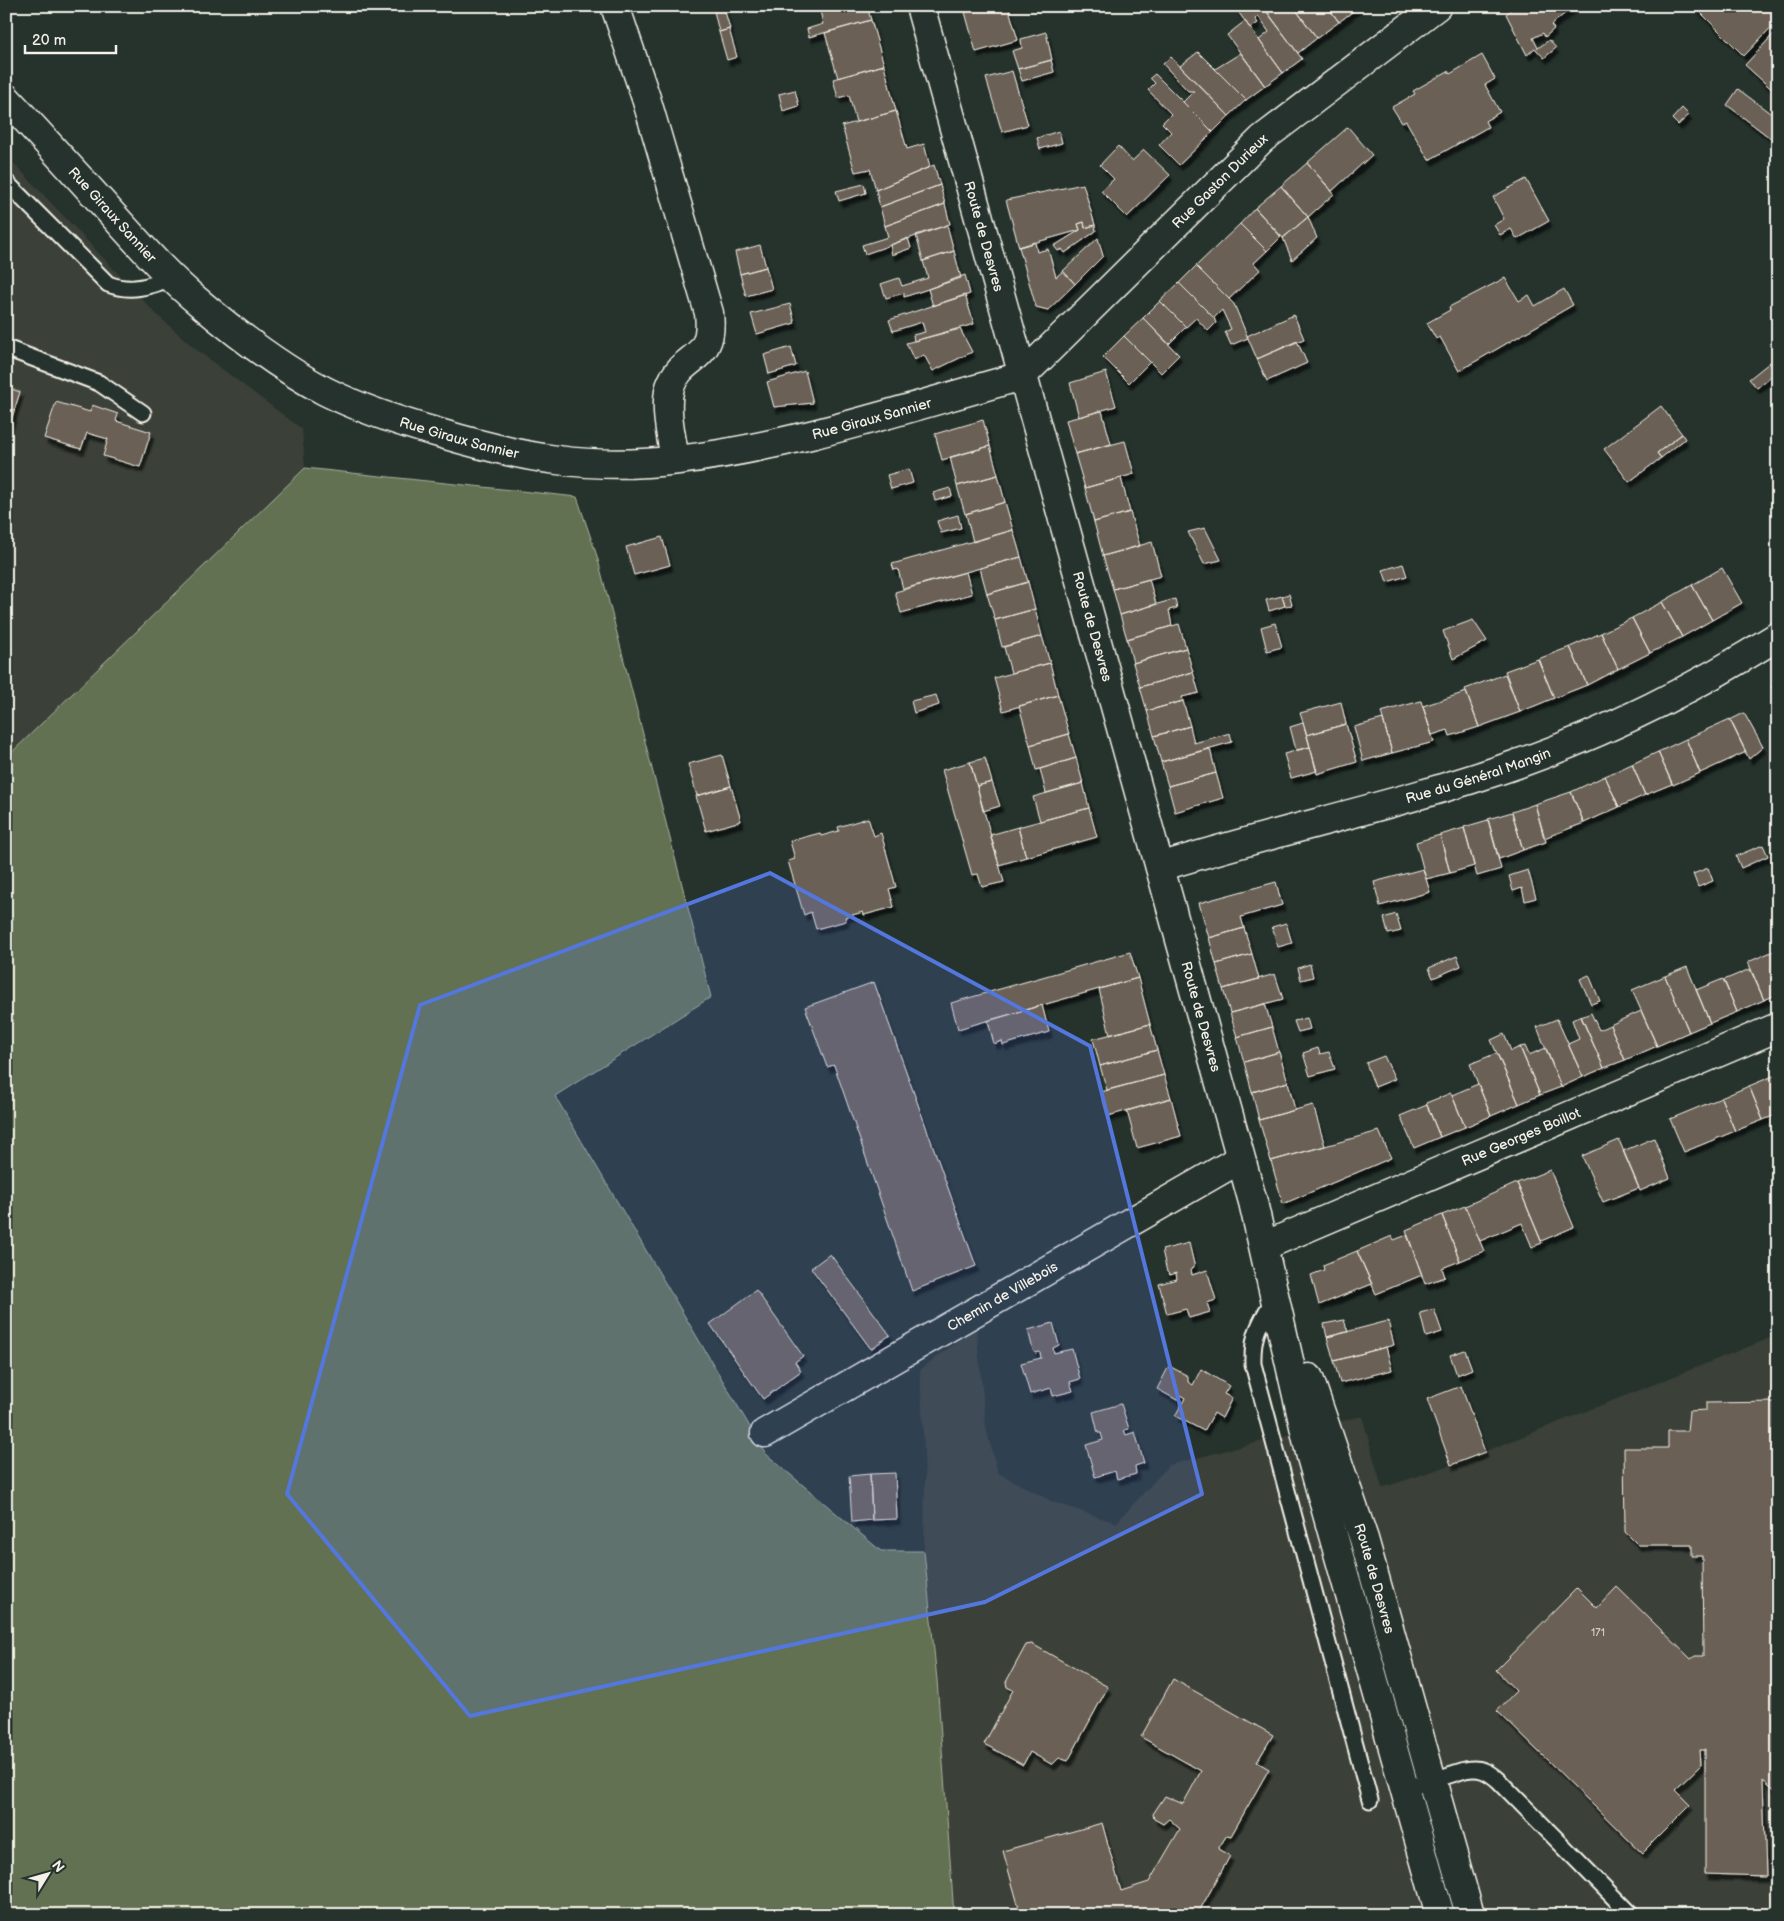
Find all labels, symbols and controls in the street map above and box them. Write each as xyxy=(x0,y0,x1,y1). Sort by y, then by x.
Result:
scale bar xyxy=(25,22,116,54)
text: 20 m xyxy=(32,31,66,50)
street label: Rue Gaston Durieux xyxy=(1169,130,1271,232)
street label: Rue Giraux Sannier xyxy=(65,164,161,267)
street label: Route de Desvres xyxy=(960,179,1007,293)
street label: Rue Giraux Sannier xyxy=(810,394,934,443)
street label: Rue Giraux Sannier xyxy=(397,414,521,463)
street label: Route de Desvres xyxy=(1069,569,1116,684)
street label: Rue du Général Mangin xyxy=(1404,744,1553,807)
street label: Route de Desvres xyxy=(1177,960,1224,1074)
street label: Rue Georges Boillot xyxy=(1459,1104,1584,1170)
street label: Chemin de Villebois xyxy=(944,1258,1061,1335)
street label: Route de Desvres xyxy=(1350,1521,1398,1636)
house number: 171 xyxy=(1591,1626,1605,1639)
north arrow xyxy=(22,1848,72,1898)
text: N xyxy=(48,1857,68,1876)

